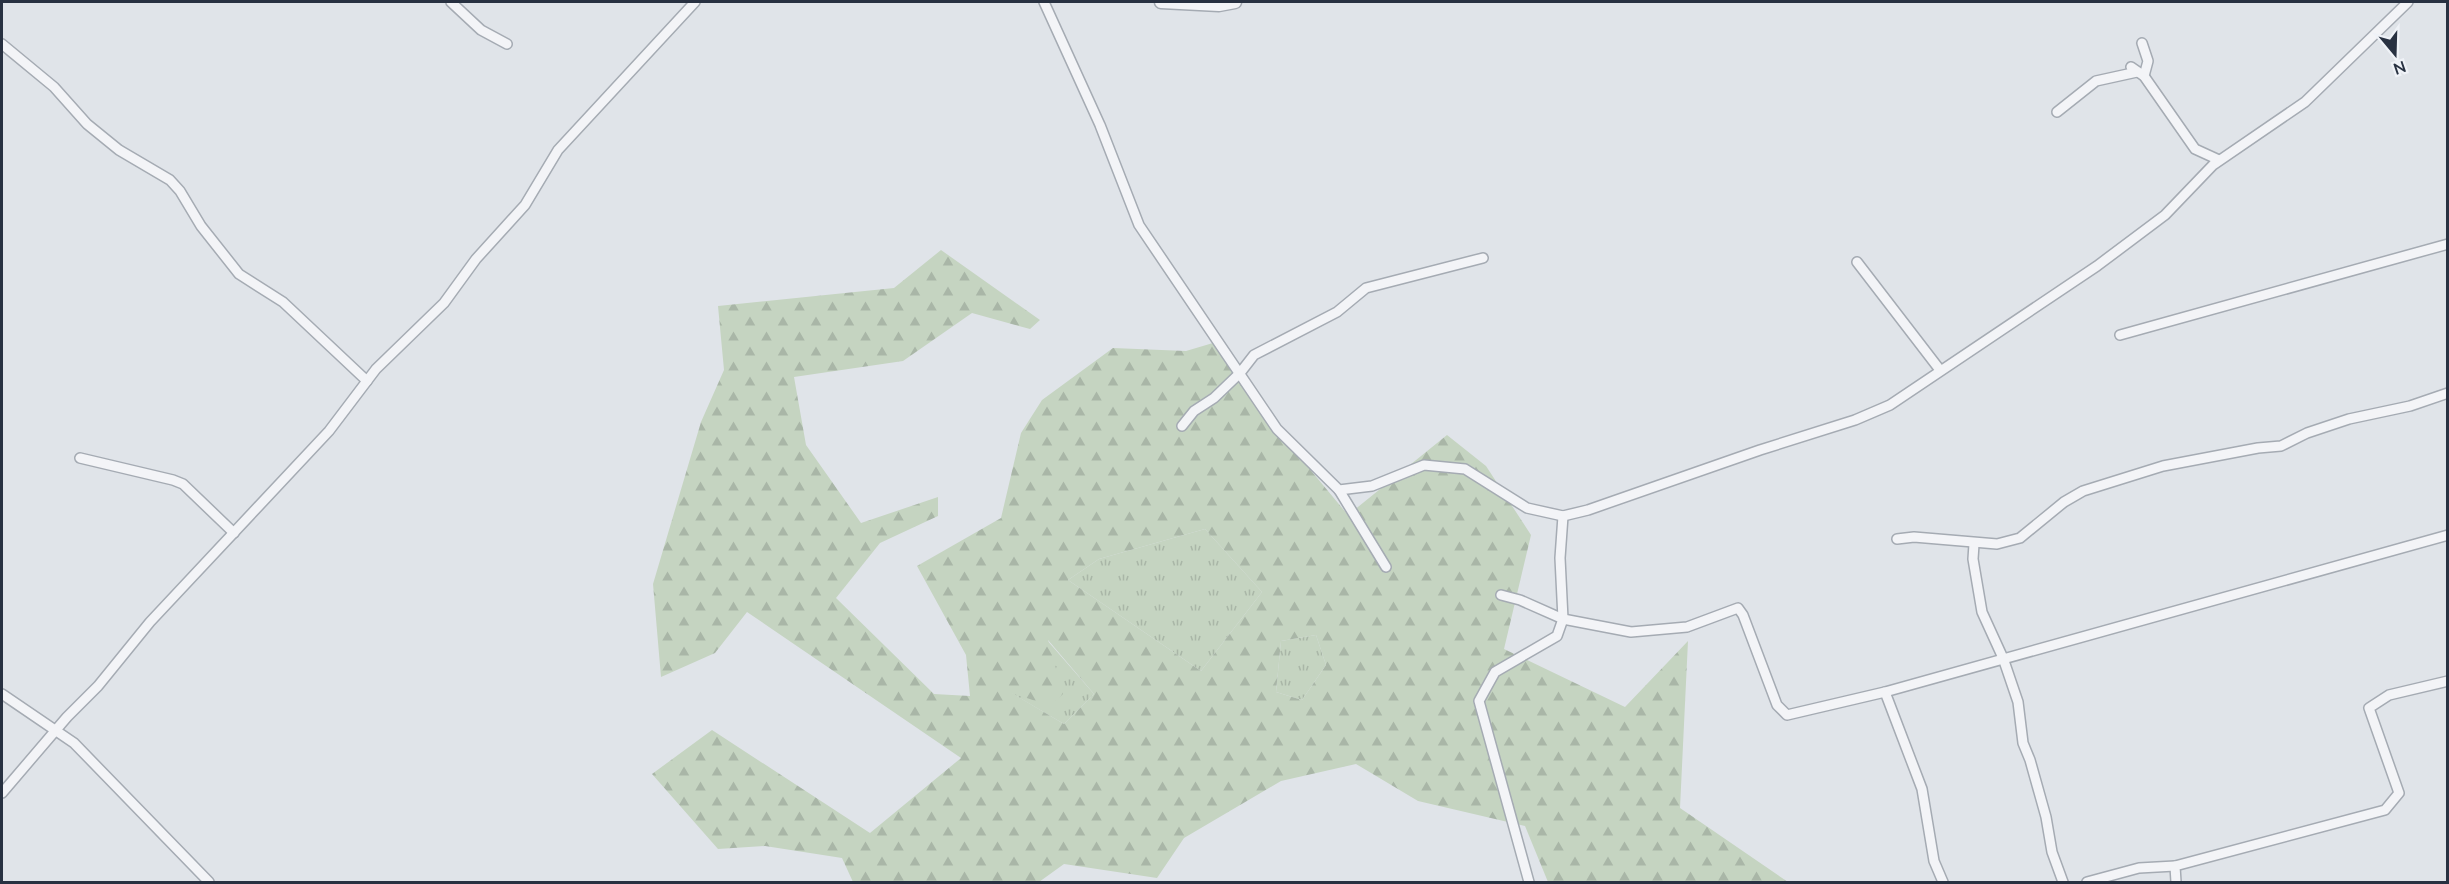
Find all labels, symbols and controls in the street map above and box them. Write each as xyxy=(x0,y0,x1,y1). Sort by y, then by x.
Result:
north arrow xyxy=(2365,24,2425,84)
text: N xyxy=(2390,55,2409,80)

